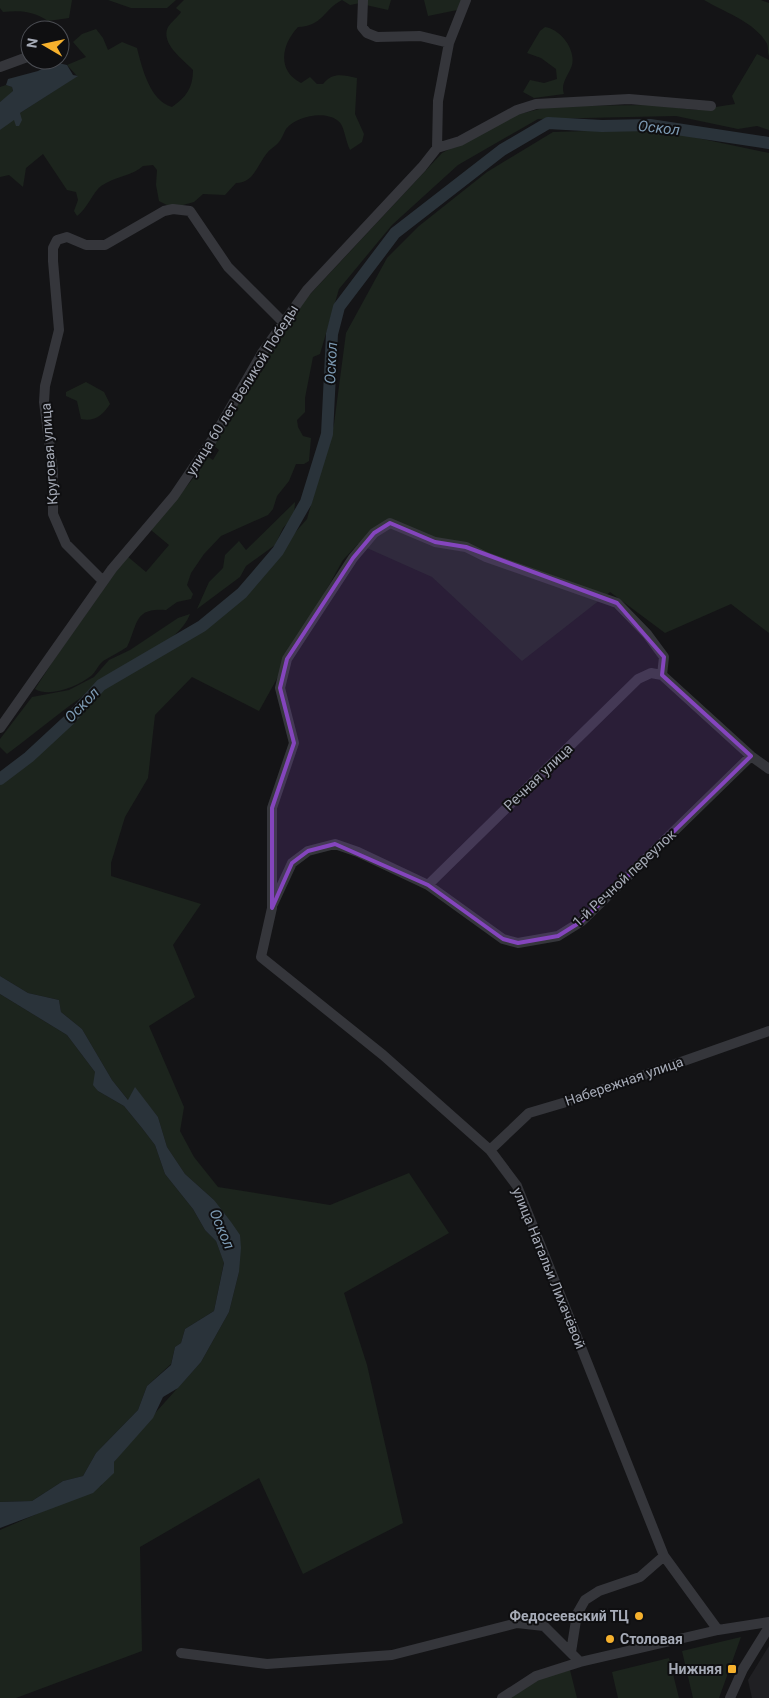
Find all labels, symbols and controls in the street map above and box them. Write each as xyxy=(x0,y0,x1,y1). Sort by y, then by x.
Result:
north arrow xyxy=(20,20,70,70)
text: N xyxy=(23,37,41,49)
water label: Оскол xyxy=(637,117,681,139)
street label: улица 60 лет Великой Победы xyxy=(183,302,301,478)
water label: Оскол xyxy=(321,342,341,384)
street label: Круговая улица xyxy=(37,402,61,506)
water label: Оскол xyxy=(61,684,103,726)
street label: Речная улица xyxy=(500,740,576,814)
street label: 1-й Речной переулок xyxy=(569,826,679,930)
street label: Набережная улица xyxy=(563,1053,685,1109)
street label: улица Натальи Лихачёвой xyxy=(509,1185,589,1351)
water label: Оскол xyxy=(206,1206,238,1252)
place label: Федосеевский ТЦ xyxy=(510,1608,629,1624)
marker: Федосеевский ТЦ xyxy=(633,1610,645,1622)
place label: Столовая xyxy=(620,1631,683,1647)
marker: Столовая xyxy=(604,1633,616,1645)
place label: Нижняя xyxy=(669,1661,722,1677)
marker: Нижняя xyxy=(726,1663,738,1675)

